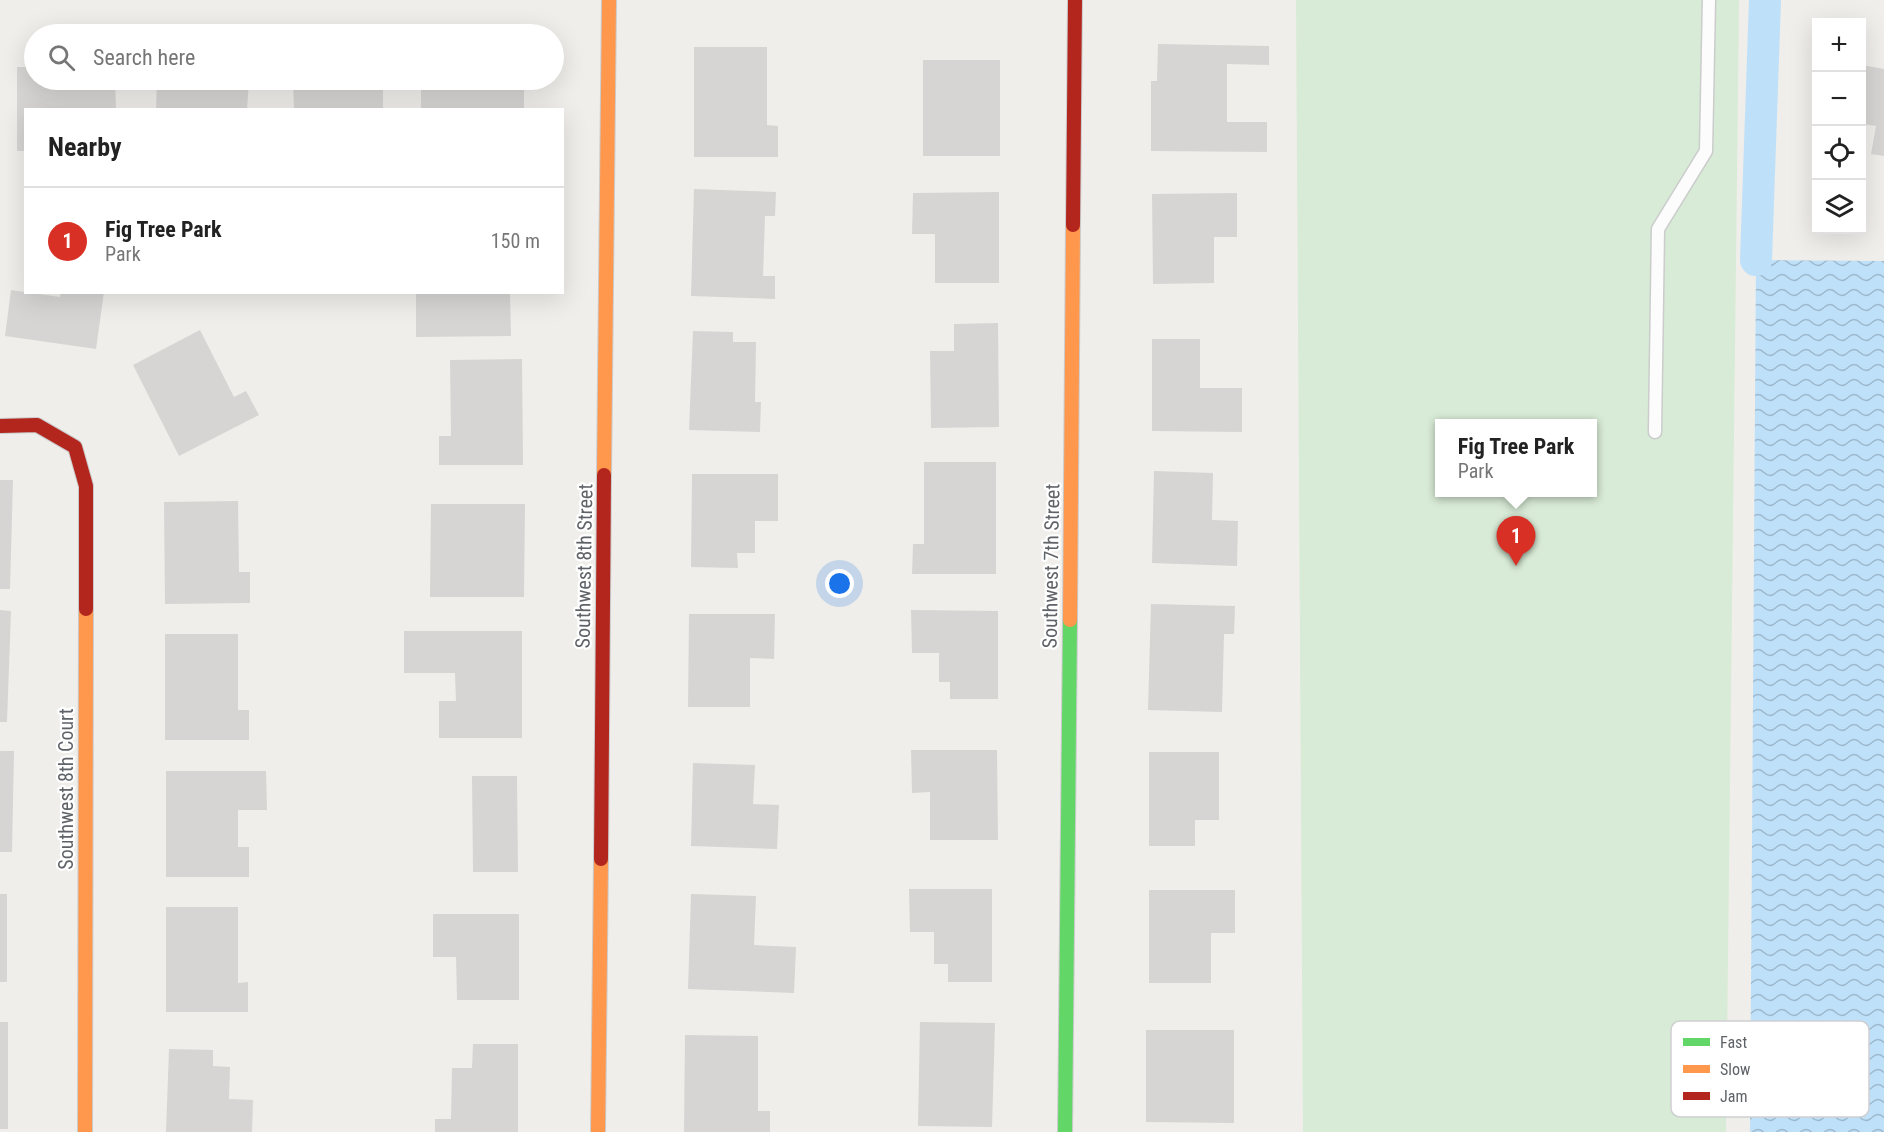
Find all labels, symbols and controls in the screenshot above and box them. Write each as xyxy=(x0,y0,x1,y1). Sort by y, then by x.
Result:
map controls xyxy=(1812,18,1866,234)
button: + xyxy=(1812,18,1866,72)
search box xyxy=(24,24,564,90)
icon: search xyxy=(45,41,78,74)
text: Search here xyxy=(93,45,195,70)
button: − xyxy=(1812,72,1866,126)
button: locate xyxy=(1812,126,1866,180)
text: Nearby xyxy=(48,132,122,162)
button: layers xyxy=(1812,180,1866,234)
text: Fig Tree Park xyxy=(105,217,222,242)
text: 1 xyxy=(62,229,73,253)
text: 150 m xyxy=(491,229,540,253)
text: Park xyxy=(105,242,141,266)
popup xyxy=(1435,419,1597,497)
text: Fig Tree Park xyxy=(1458,434,1574,459)
text: Park xyxy=(1458,459,1493,483)
street label: Southwest 8th Street xyxy=(571,483,597,648)
street label: Southwest 7th Street xyxy=(1038,483,1064,648)
pin: 1 xyxy=(1496,516,1536,566)
your location xyxy=(825,569,854,598)
street label: Southwest 8th Court xyxy=(54,708,78,870)
legend xyxy=(1671,1021,1869,1117)
text: Fast xyxy=(1720,1033,1747,1052)
text: Slow xyxy=(1720,1060,1750,1079)
text: Jam xyxy=(1720,1087,1747,1106)

